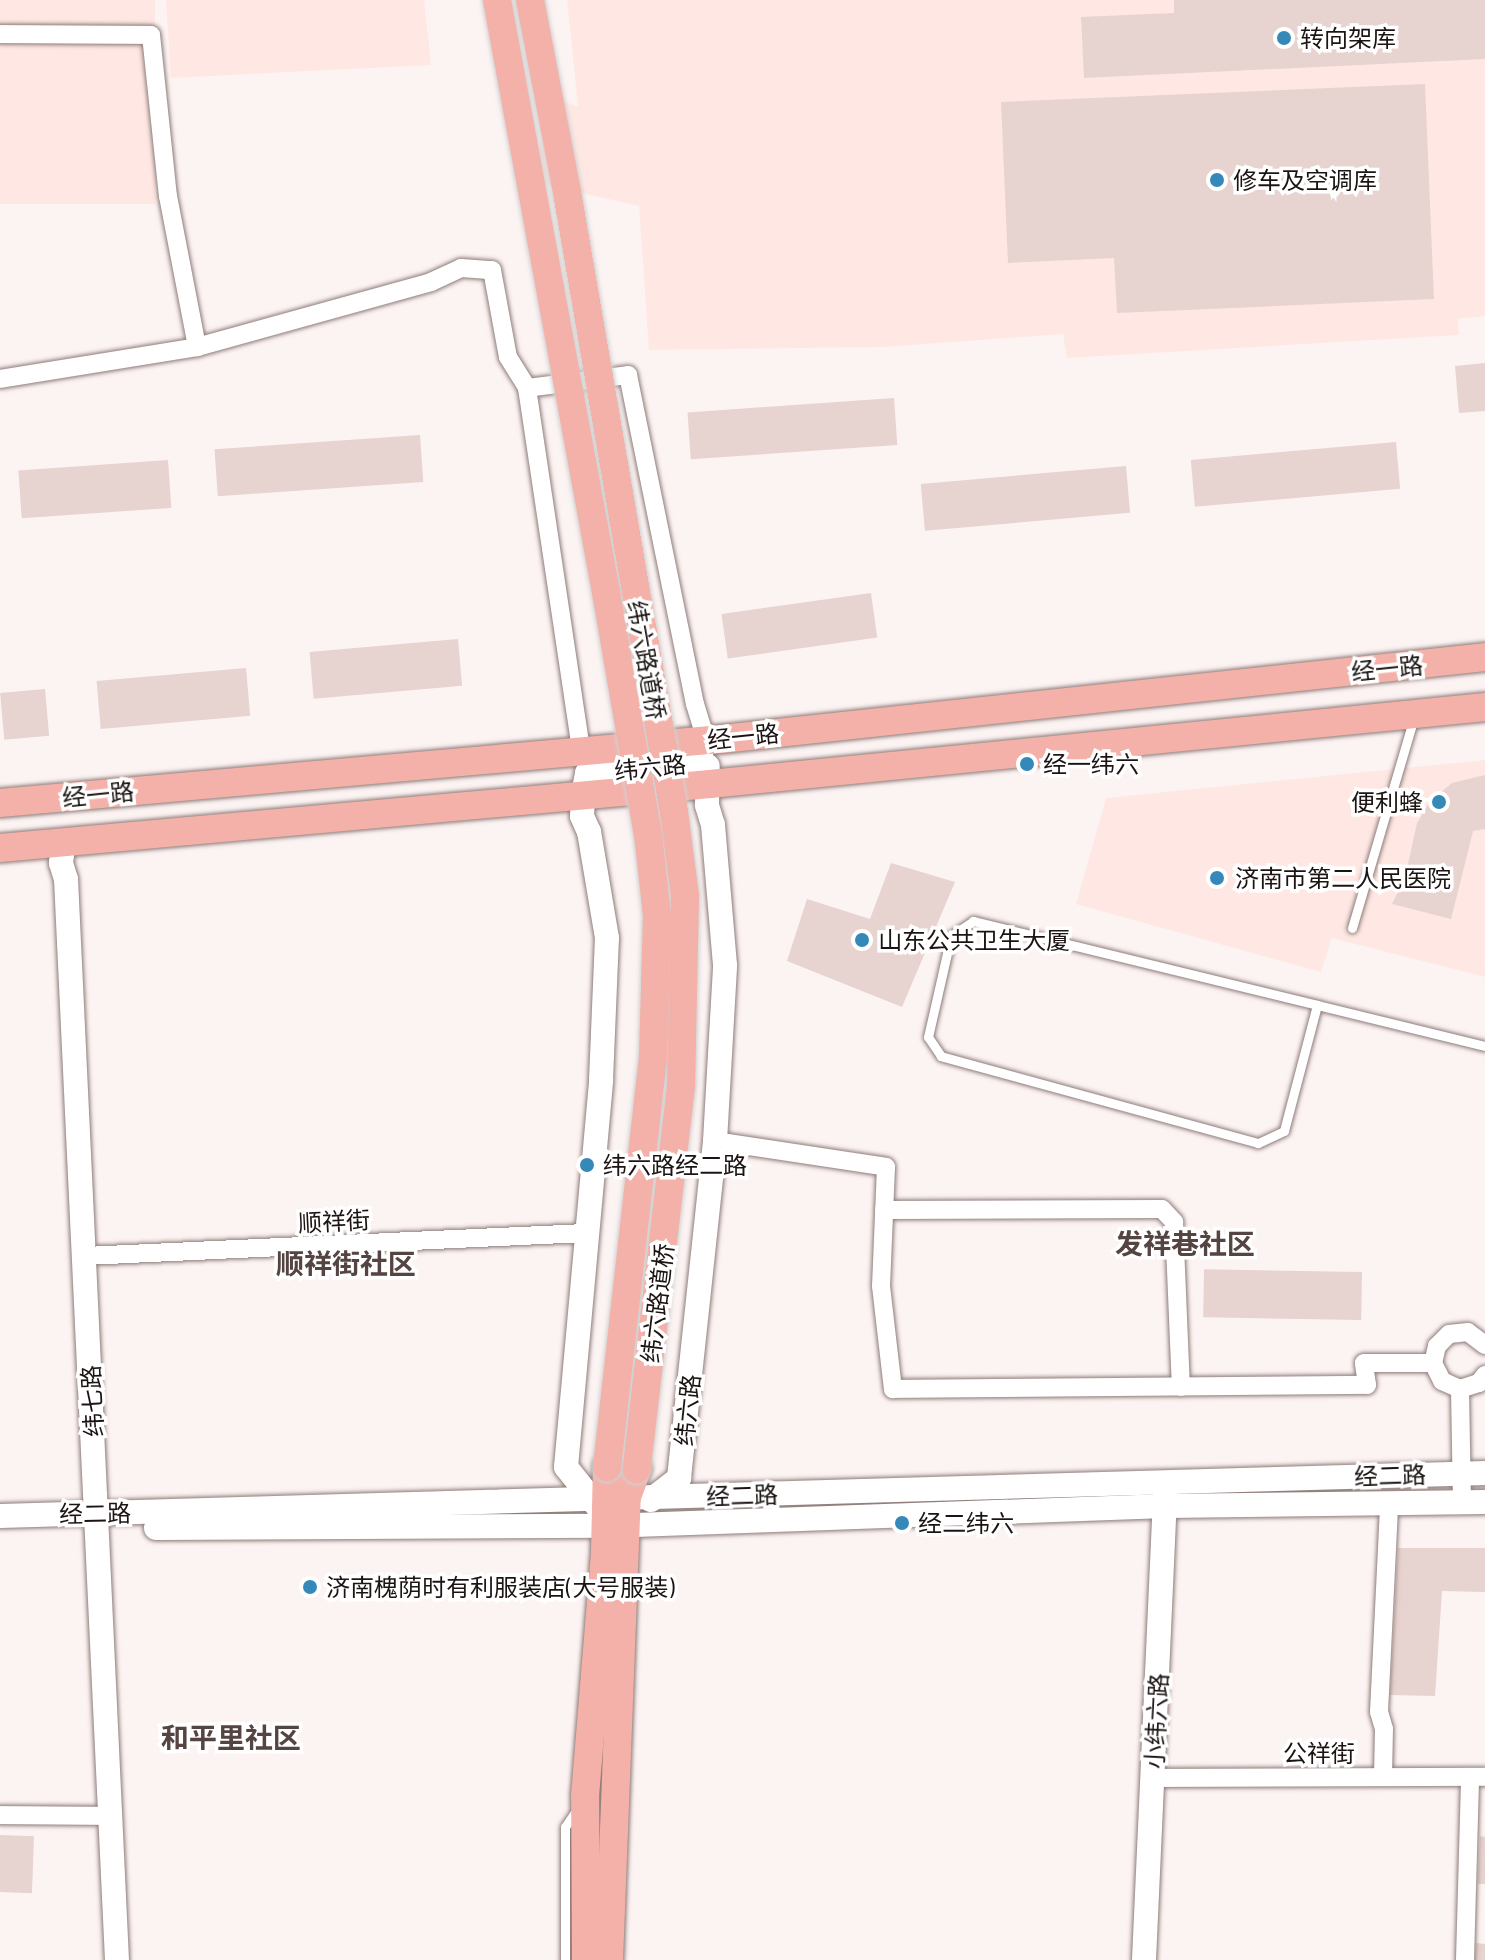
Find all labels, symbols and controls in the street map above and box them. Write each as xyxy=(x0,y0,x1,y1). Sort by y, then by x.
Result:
place label: 转向架库 xyxy=(1300,24,1396,52)
marker: 转向架库 xyxy=(1275,29,1293,47)
place label: 修车及空调库 xyxy=(1233,166,1377,194)
marker: 修车及空调库 xyxy=(1208,171,1226,189)
street label: 纬六路道桥 xyxy=(622,598,672,722)
street label: 经一路 xyxy=(1350,650,1424,686)
street label: 经一路 xyxy=(706,718,780,754)
street label: 纬六路 xyxy=(613,749,687,785)
place label: 经一纬六 xyxy=(1043,750,1139,778)
marker: 经一纬六 xyxy=(1018,755,1036,773)
street label: 经一路 xyxy=(61,776,135,812)
place label: 便利蜂 xyxy=(1351,788,1423,816)
marker: 便利蜂 xyxy=(1430,793,1448,811)
place label: 济南市第二人民医院 xyxy=(1235,864,1451,892)
marker: 济南市第二人民医院 xyxy=(1206,867,1228,889)
place label: 山东公共卫生大厦 xyxy=(878,926,1070,954)
marker: 山东公共卫生大厦 xyxy=(853,931,871,949)
place label: 纬六路经二路 xyxy=(603,1151,747,1179)
marker: 纬六路经二路 xyxy=(578,1156,596,1174)
street label: 顺祥街 xyxy=(297,1205,371,1237)
district label: 发祥巷社区 xyxy=(1115,1226,1255,1260)
street label: 纬六路道桥 xyxy=(635,1242,679,1364)
district label: 顺祥街社区 xyxy=(276,1246,416,1280)
street label: 纬七路 xyxy=(76,1364,108,1438)
street label: 纬六路 xyxy=(669,1373,705,1447)
street label: 经二路 xyxy=(1354,1459,1426,1491)
street label: 经二路 xyxy=(706,1479,778,1511)
street label: 经二路 xyxy=(59,1498,131,1528)
place label: 经二纬六 xyxy=(918,1509,1014,1537)
marker: 经二纬六 xyxy=(893,1514,911,1532)
place label: 济南槐荫时有利服装店(大号服装) xyxy=(326,1573,675,1601)
marker: 济南槐荫时有利服装店(大号服装) xyxy=(301,1578,319,1596)
street label: 小纬六路 xyxy=(1139,1672,1173,1770)
district label: 和平里社区 xyxy=(161,1720,301,1754)
street label: 公祥街 xyxy=(1283,1739,1355,1767)

